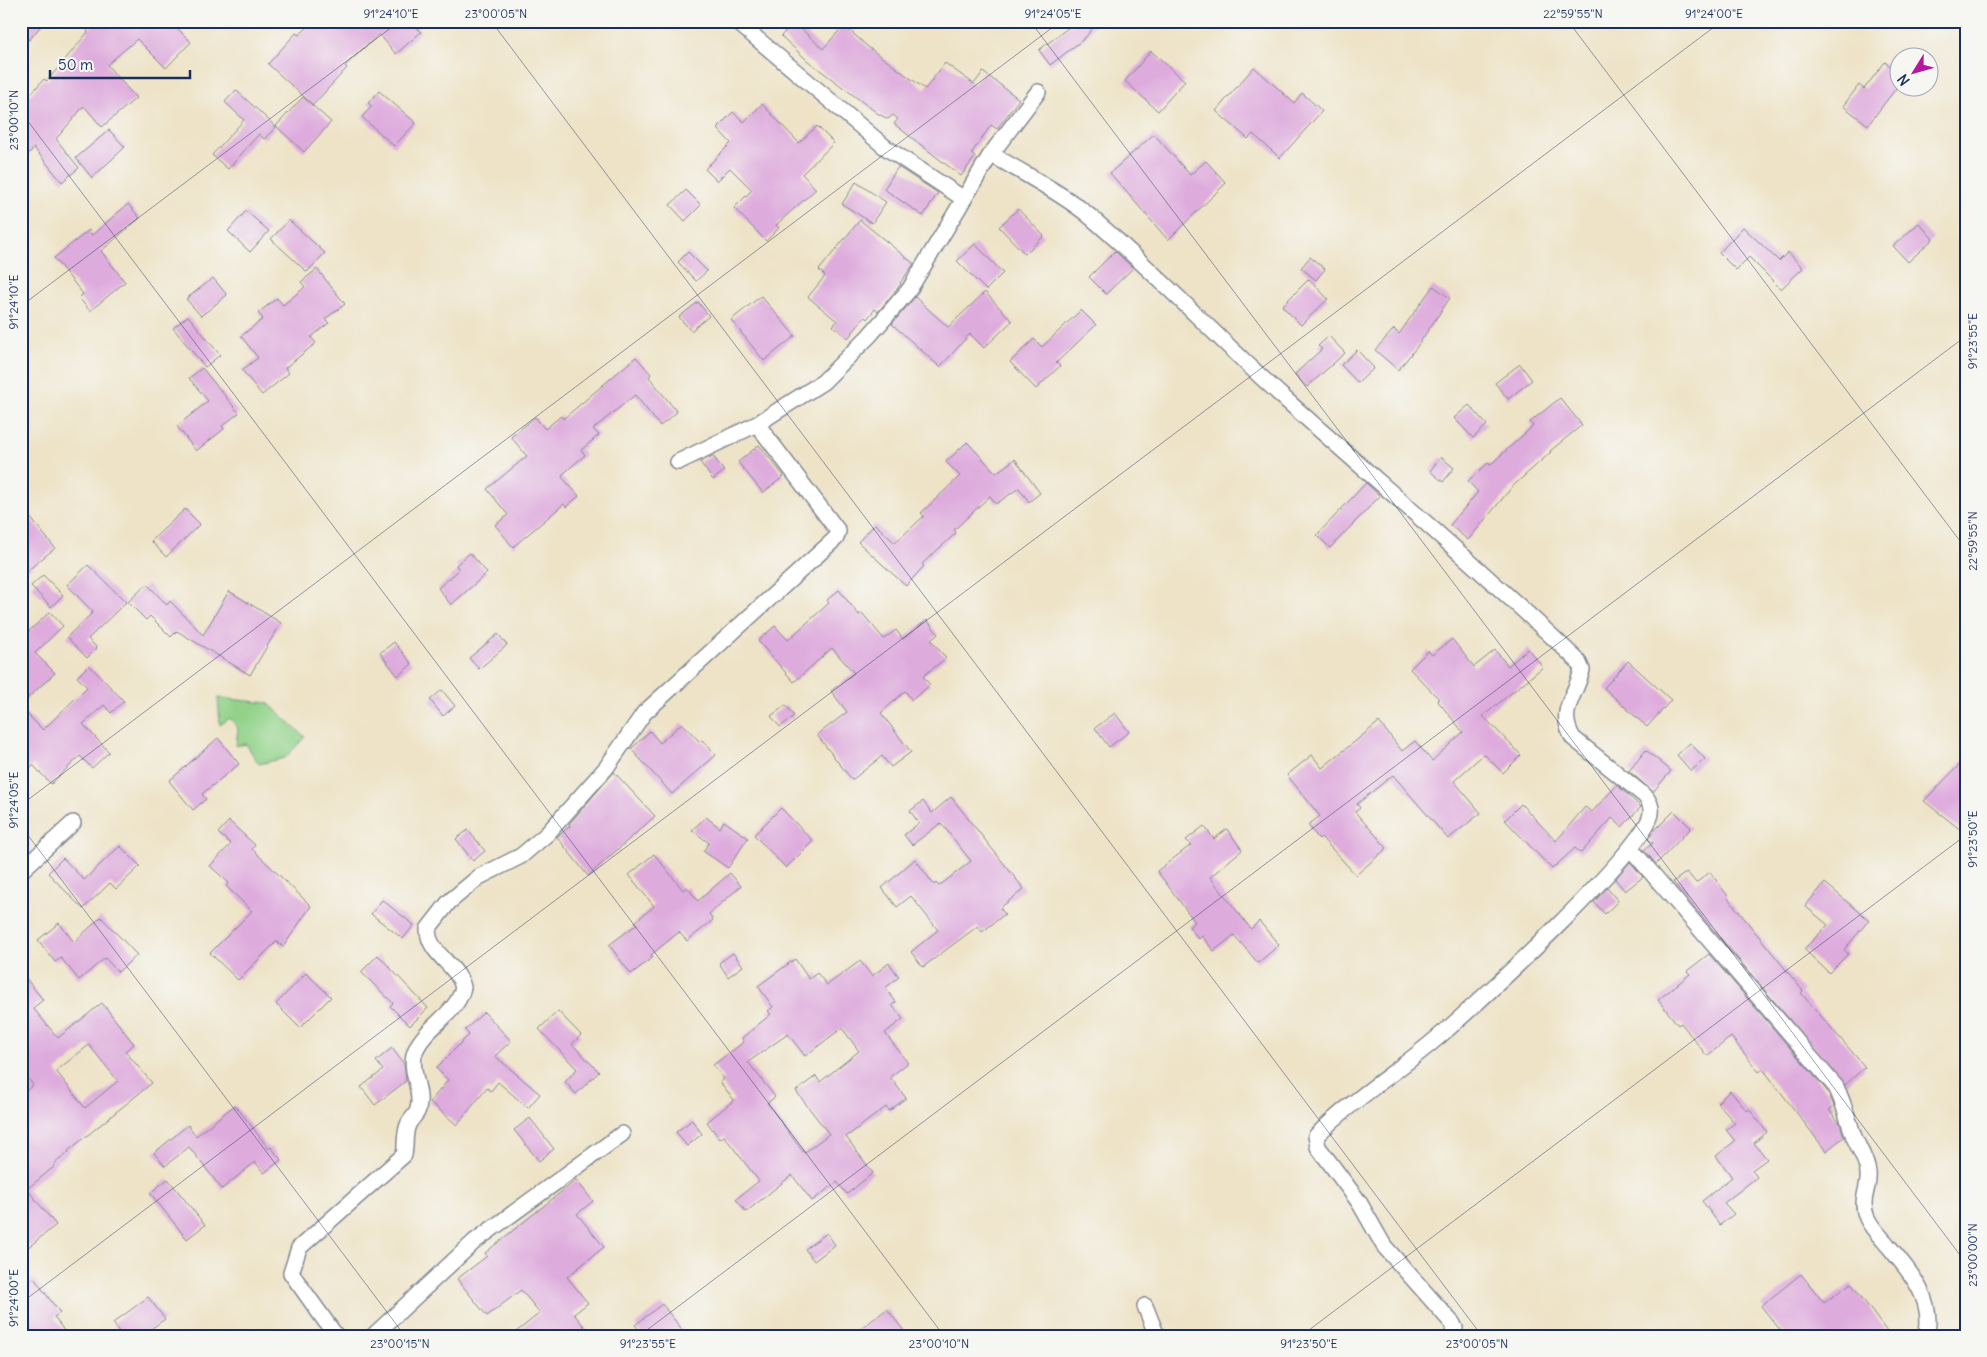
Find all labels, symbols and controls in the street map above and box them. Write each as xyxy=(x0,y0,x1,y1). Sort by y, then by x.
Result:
text: 91°24'10"E xyxy=(363,6,419,21)
text: 23°00'05"N xyxy=(465,6,527,21)
text: 91°24'05"E xyxy=(1024,6,1082,21)
text: 22°59'55"N xyxy=(1543,6,1603,21)
text: 91°24'00"E xyxy=(1685,6,1743,21)
scale bar xyxy=(50,48,190,80)
north arrow xyxy=(1890,48,1940,98)
text: 50 m xyxy=(58,55,93,74)
text: N xyxy=(1894,71,1914,89)
text: 23°00'10"N xyxy=(6,90,21,150)
text: 91°24'10"E xyxy=(6,274,21,330)
text: 91°23'55"E xyxy=(1965,313,1980,369)
text: 22°59'55"N xyxy=(1965,511,1980,571)
text: 91°24'05"E xyxy=(6,771,21,829)
text: 91°23'50"E xyxy=(1965,810,1980,868)
text: 23°00'00"N xyxy=(1965,1223,1980,1287)
text: 91°24'00"E xyxy=(6,1269,21,1327)
text: 23°00'15"N xyxy=(370,1336,430,1351)
text: 91°23'55"E xyxy=(620,1336,676,1351)
text: 23°00'10"N xyxy=(909,1336,969,1351)
text: 91°23'50"E xyxy=(1280,1336,1338,1351)
text: 23°00'05"N xyxy=(1446,1336,1508,1351)

